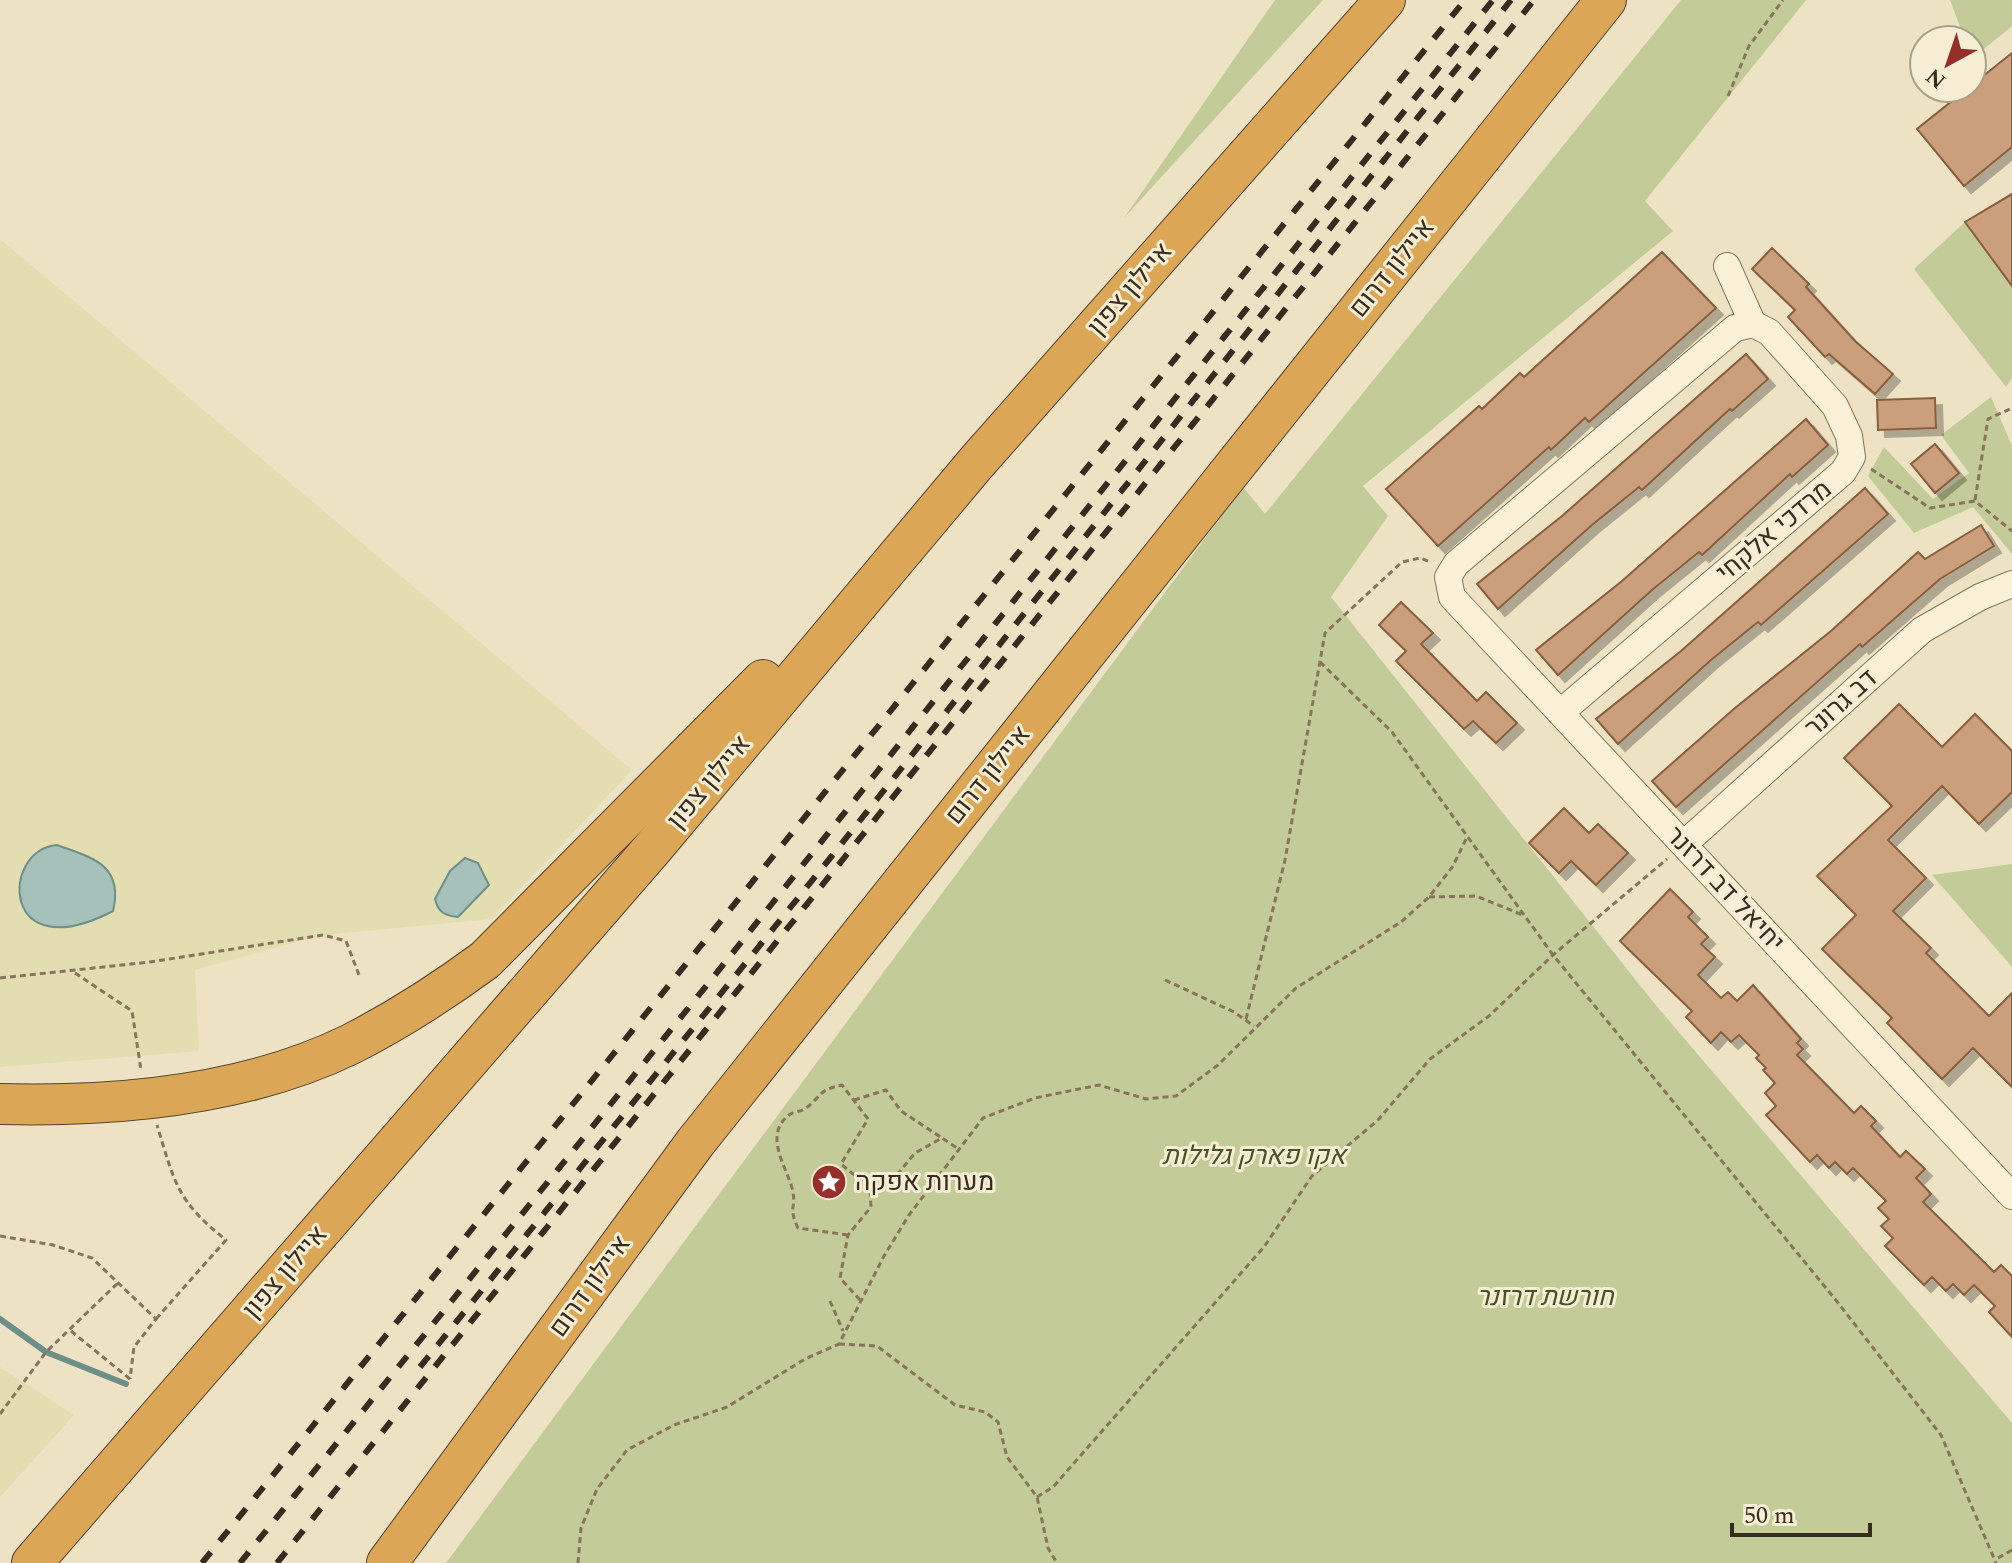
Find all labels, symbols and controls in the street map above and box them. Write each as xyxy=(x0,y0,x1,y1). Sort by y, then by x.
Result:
north arrow xyxy=(1908,24,1988,104)
text: N xyxy=(1919,60,1954,97)
street label: איילון דרום xyxy=(1339,210,1445,326)
street label: איילון צפון xyxy=(1078,233,1182,345)
street label: מרדכי אלקחי xyxy=(1707,470,1841,592)
street label: דב גרונר xyxy=(1796,659,1886,747)
street label: איילון דרום xyxy=(935,717,1041,833)
street label: איילון צפון xyxy=(657,726,761,838)
street label: יחיאל דב דרזנר xyxy=(1656,817,1794,961)
park label: אקו פארק גלילות xyxy=(1162,1136,1349,1176)
place label: מערות אפקה xyxy=(855,1162,994,1202)
place icon: מערות אפקה xyxy=(810,1163,848,1201)
street label: איילון צפון xyxy=(233,1216,337,1328)
street label: איילון דרום xyxy=(539,1227,641,1345)
park label: חורשת דרזנר xyxy=(1477,1277,1615,1317)
scale bar xyxy=(1732,1487,1870,1537)
text: 50 m xyxy=(1744,1498,1795,1534)

